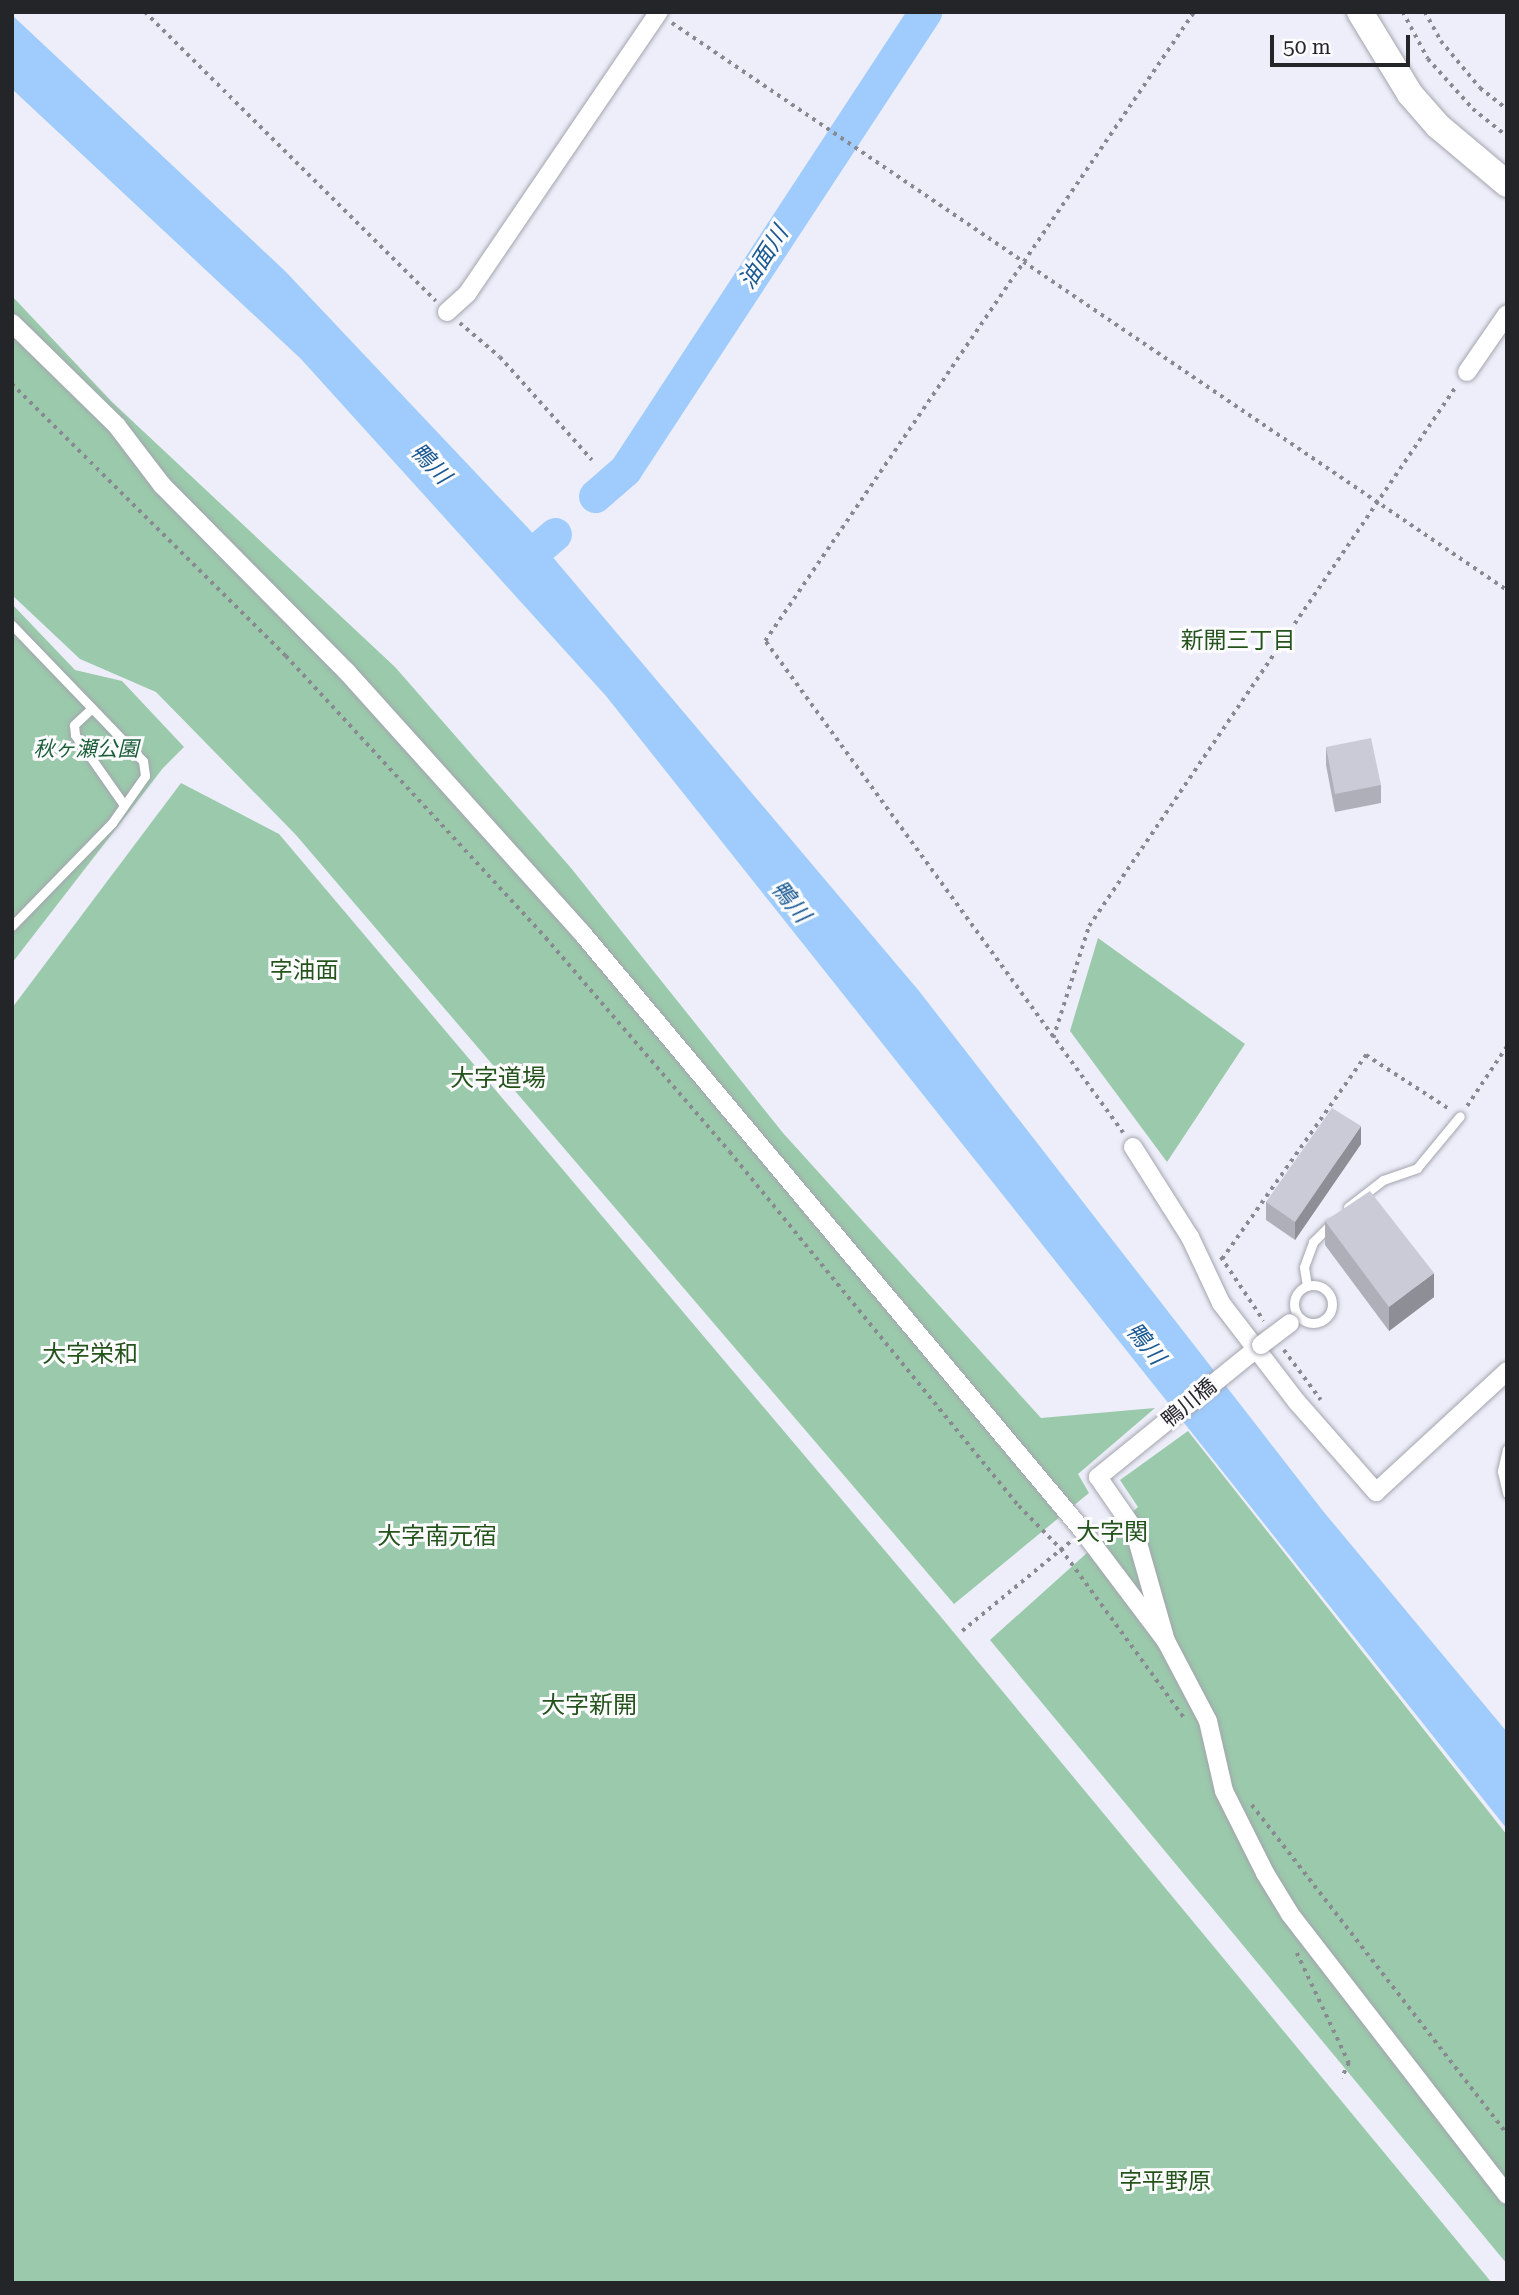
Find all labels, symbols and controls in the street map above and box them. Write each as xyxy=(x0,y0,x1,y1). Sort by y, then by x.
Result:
scale bar xyxy=(1274,21,1414,65)
text: 50 m xyxy=(1283,35,1331,59)
water label: 油面川 xyxy=(734,222,794,294)
water label: 鴨川 xyxy=(404,438,456,490)
district label: 新開三丁目 xyxy=(1181,627,1295,655)
park label: 秋ヶ瀬公園 xyxy=(34,736,138,762)
water label: 鴨川 xyxy=(765,875,815,929)
district label: 字油面 xyxy=(270,957,338,985)
district label: 大字道場 xyxy=(450,1065,546,1093)
water label: 鴨川 xyxy=(1120,1317,1170,1371)
district label: 大字栄和 xyxy=(42,1341,138,1369)
street label: 鴨川橋 xyxy=(1157,1373,1221,1433)
district label: 大字関 xyxy=(1076,1519,1148,1547)
district label: 大字南元宿 xyxy=(377,1523,497,1551)
district label: 大字新開 xyxy=(541,1692,637,1720)
district label: 字平野原 xyxy=(1119,2168,1211,2196)

